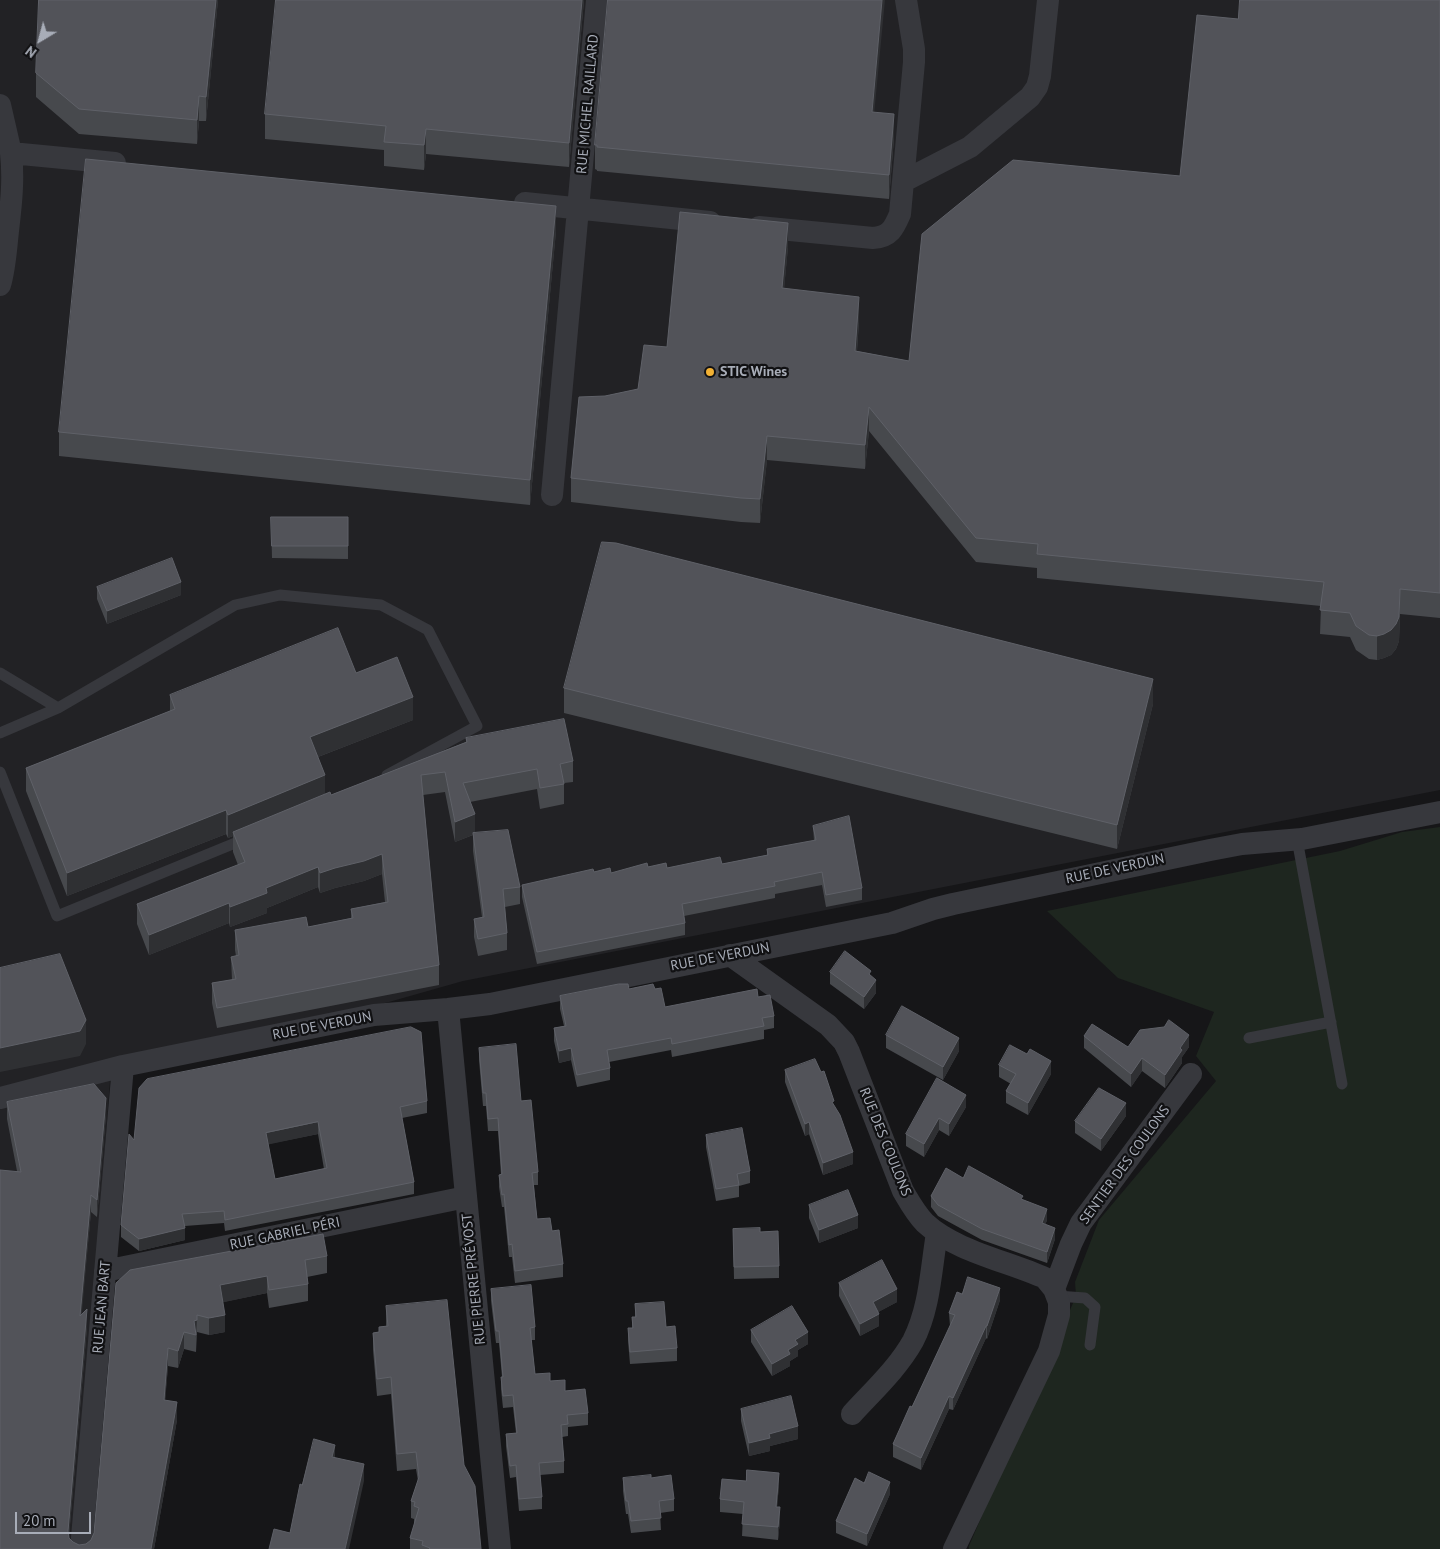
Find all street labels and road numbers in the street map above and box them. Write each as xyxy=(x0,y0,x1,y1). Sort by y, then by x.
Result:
street label: RUE MICHEL RAILLARD xyxy=(574,33,602,175)
street label: RUE DE VERDUN xyxy=(1064,850,1166,888)
street label: RUE DE VERDUN xyxy=(669,939,771,975)
street label: RUE DE VERDUN xyxy=(271,1008,373,1044)
street label: RUE DES COULONS xyxy=(856,1085,914,1199)
street label: SENTIER DES COULONS xyxy=(1076,1102,1174,1228)
street label: RUE PIERRE PRÉVOST xyxy=(459,1212,489,1346)
street label: RUE GABRIEL PÉRI xyxy=(228,1214,342,1254)
street label: RUE JEAN BART xyxy=(90,1260,114,1354)

